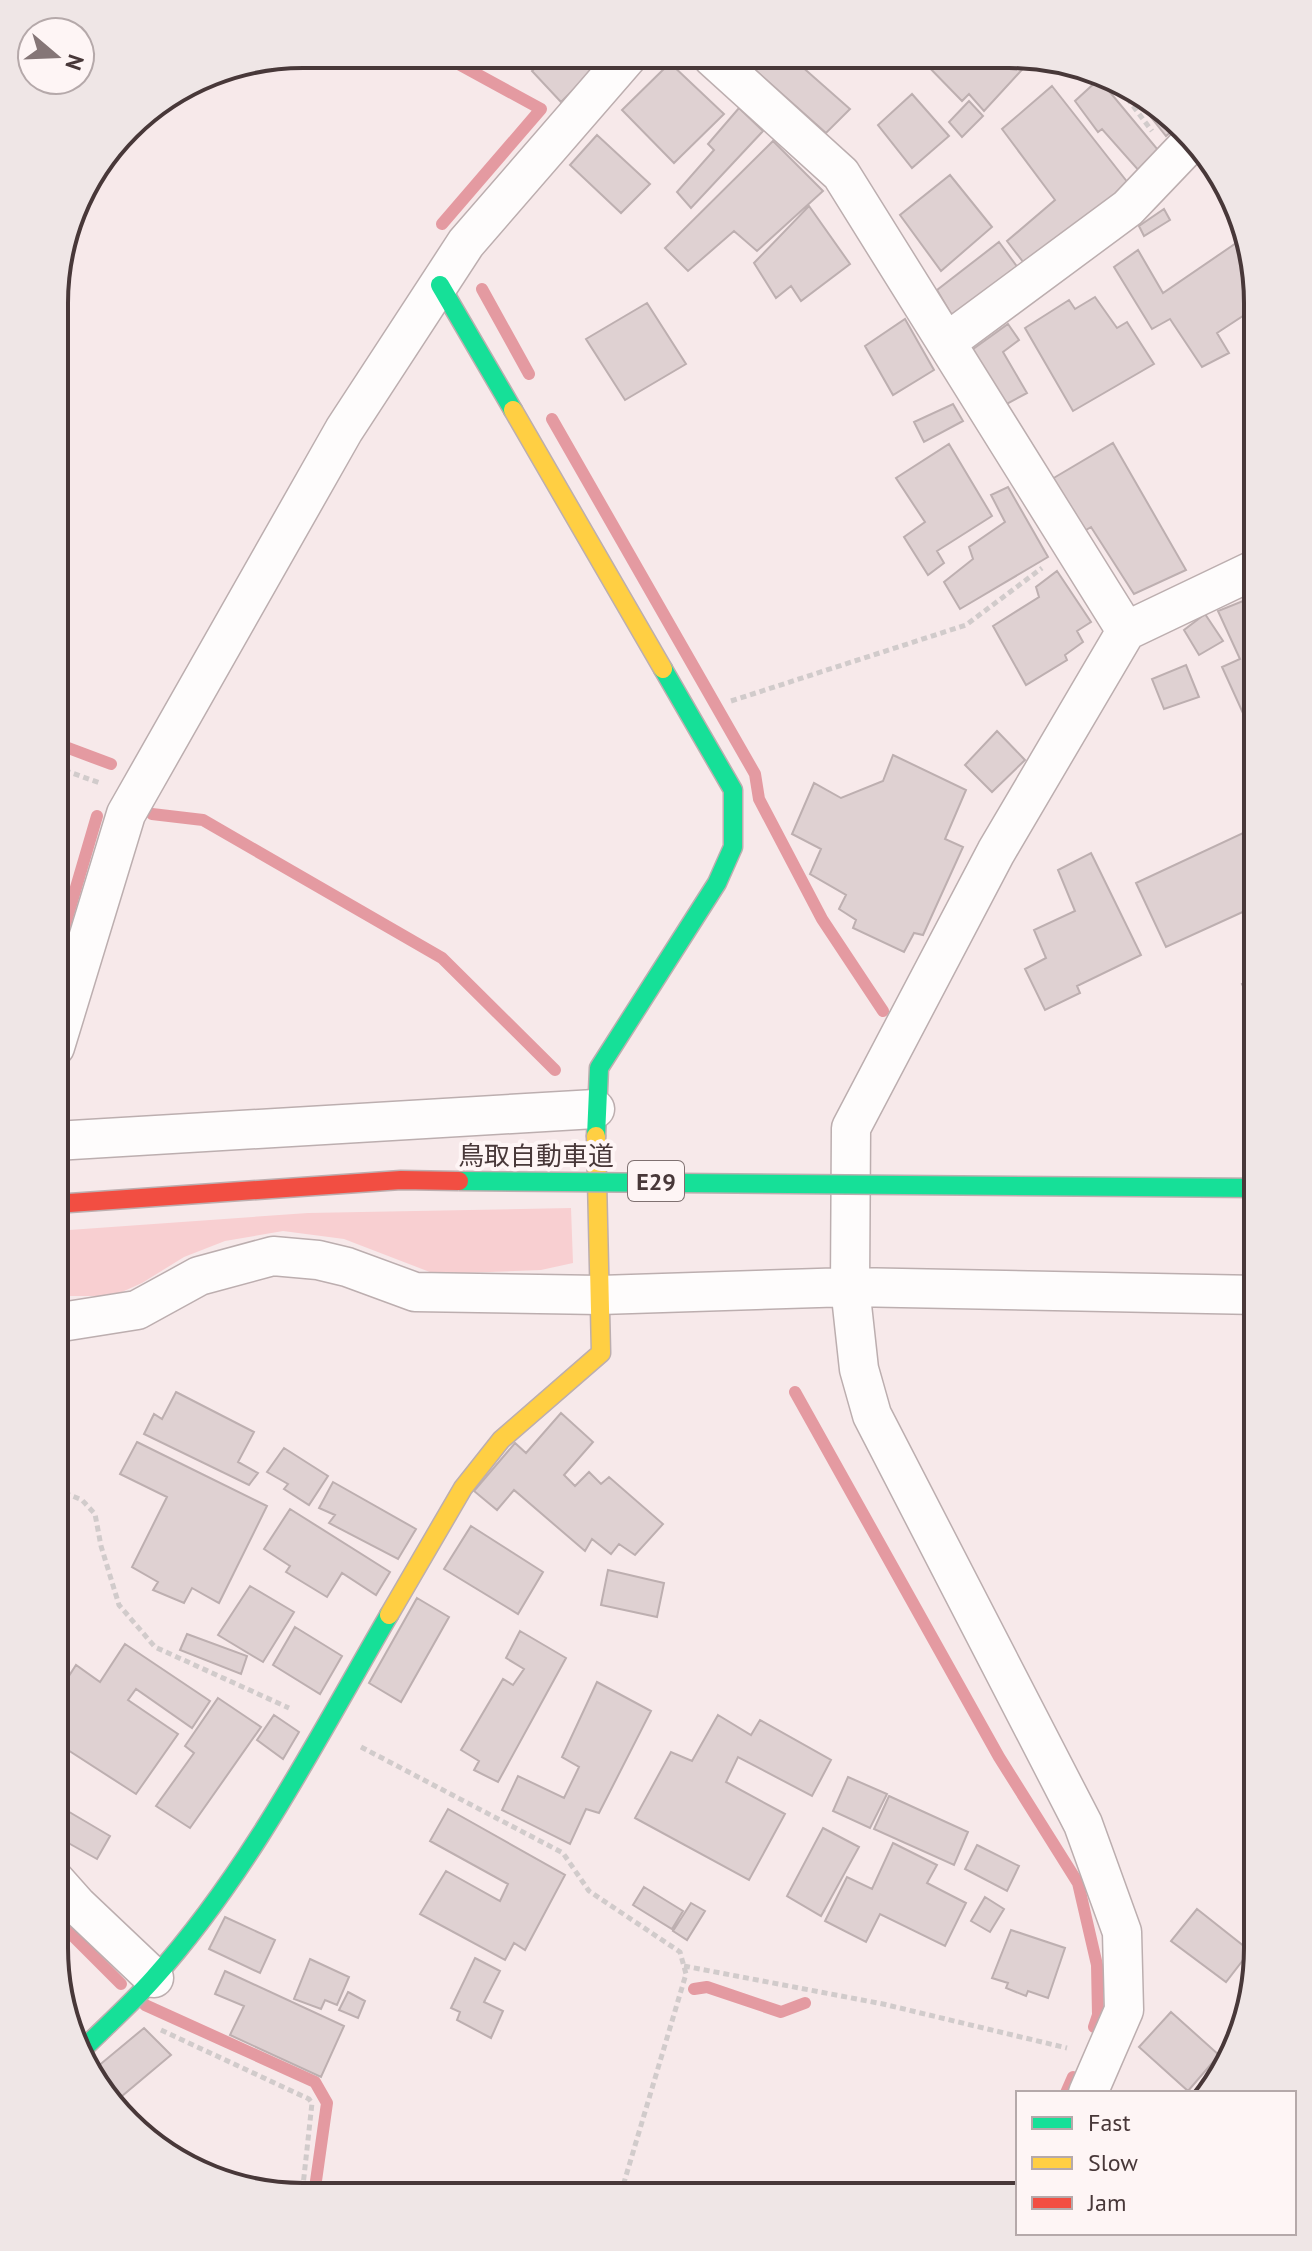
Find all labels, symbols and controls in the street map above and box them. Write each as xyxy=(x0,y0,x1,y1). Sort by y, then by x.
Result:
north arrow xyxy=(16,16,96,96)
text: N xyxy=(59,51,91,74)
street label: 鳥取自動車道 xyxy=(458,1139,614,1172)
road number: E29 xyxy=(628,1161,684,1201)
legend xyxy=(1016,2091,1296,2235)
text: Fast xyxy=(1088,2107,1131,2138)
text: Slow xyxy=(1088,2147,1138,2178)
text: Jam xyxy=(1087,2187,1126,2218)

